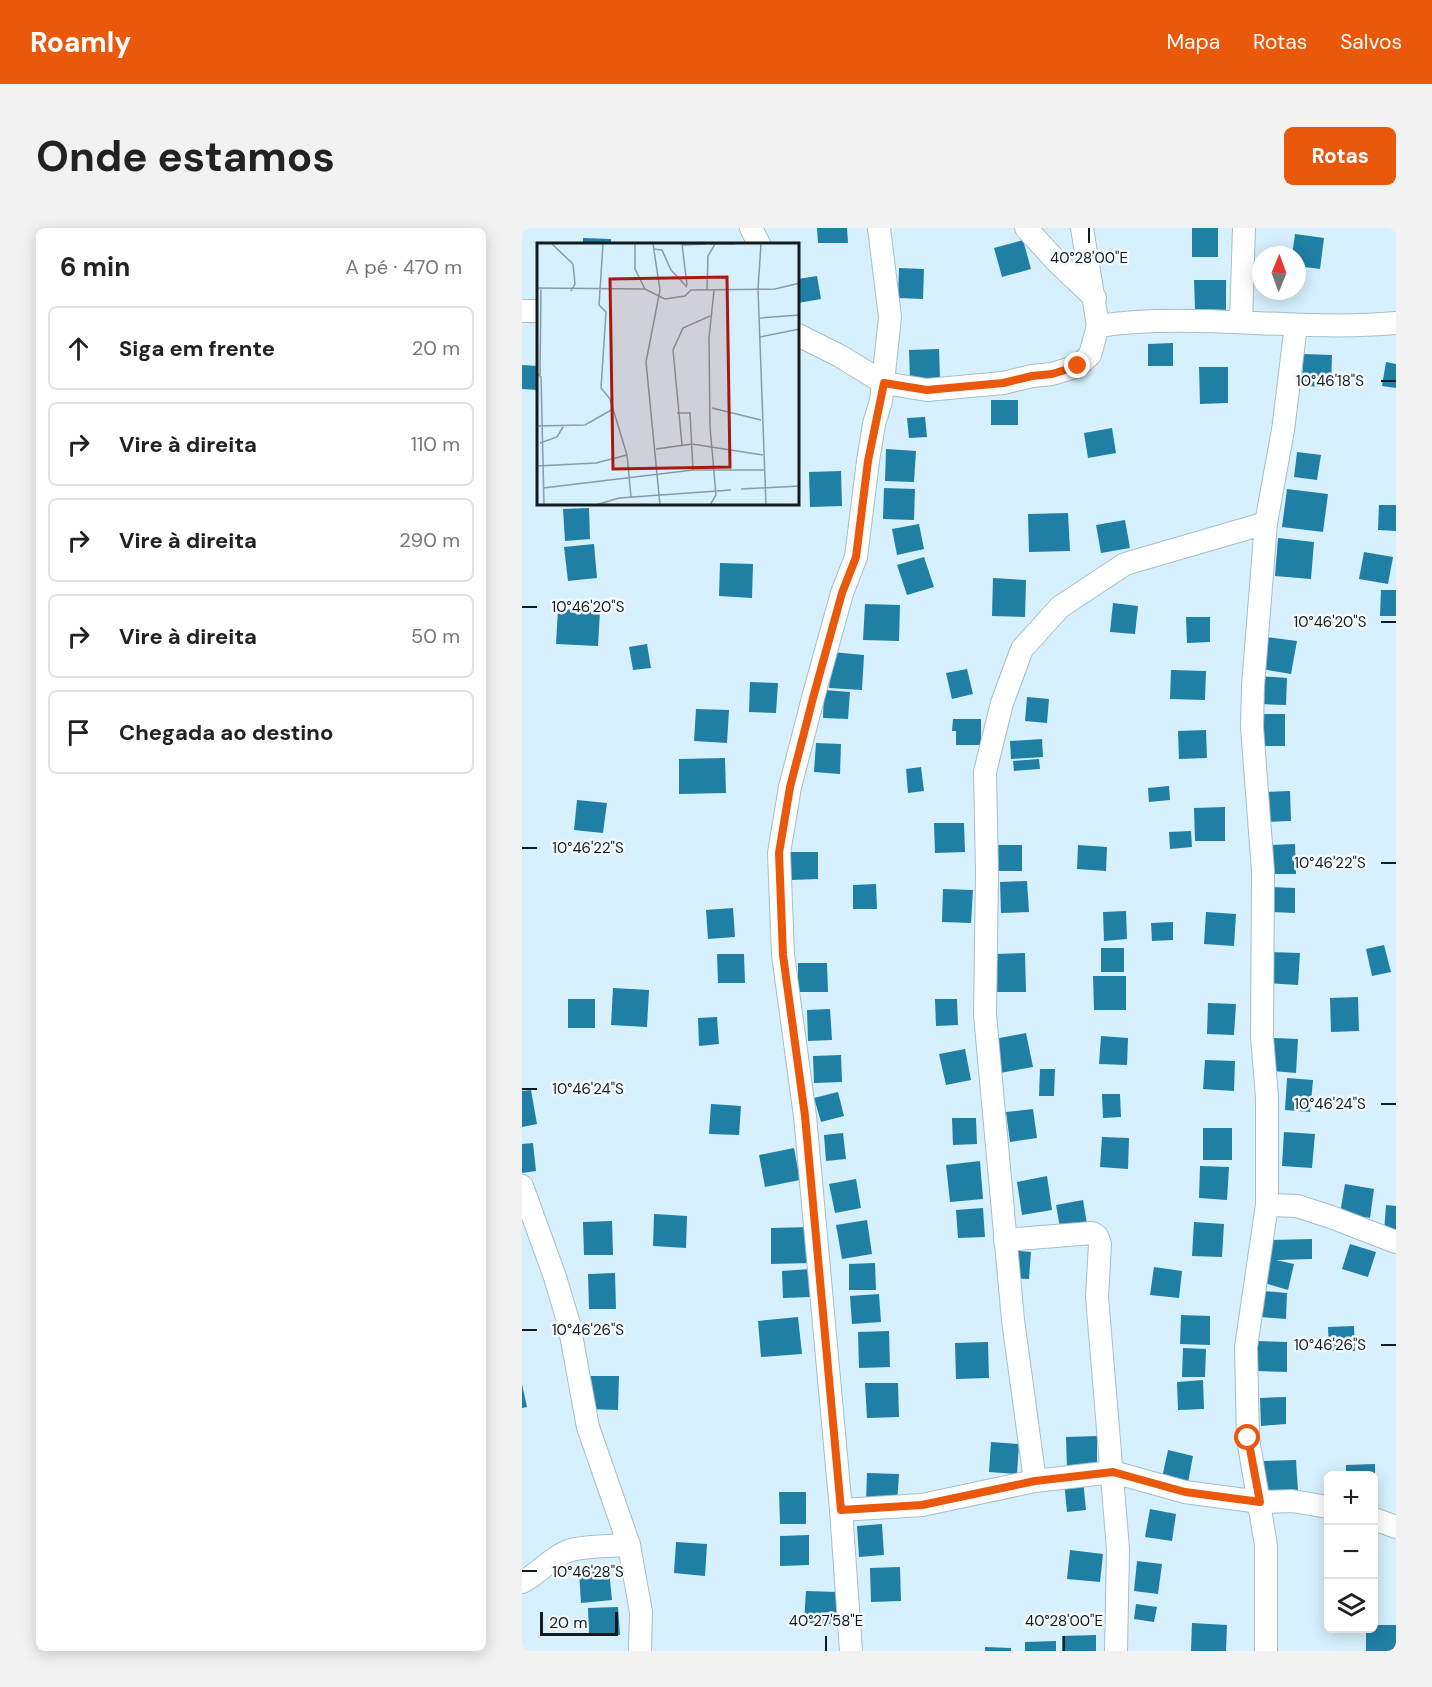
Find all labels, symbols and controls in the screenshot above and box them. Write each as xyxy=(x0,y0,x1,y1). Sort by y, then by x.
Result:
text: Roamly xyxy=(30,24,131,61)
text: Mapa xyxy=(1166,28,1220,56)
text: Rotas xyxy=(1253,28,1307,56)
text: Salvos xyxy=(1340,28,1402,56)
button: Rotas xyxy=(1284,127,1396,185)
text: Onde estamos xyxy=(36,129,335,184)
inset map xyxy=(537,243,800,506)
north arrow xyxy=(1252,246,1306,300)
text: 40°28'00"E xyxy=(1050,248,1128,268)
text: 6 min xyxy=(60,250,130,284)
text: A pé · 470 m xyxy=(346,254,462,280)
icon: ahead xyxy=(62,332,95,365)
text: Siga em frente xyxy=(119,334,275,363)
text: 20 m xyxy=(412,335,460,361)
route end xyxy=(1064,352,1090,378)
text: 10°46'18"S xyxy=(1296,371,1364,391)
icon: right xyxy=(62,428,95,461)
text: Vire à direita xyxy=(119,430,257,459)
text: 110 m xyxy=(411,431,460,457)
icon: right xyxy=(62,524,95,557)
text: Vire à direita xyxy=(119,526,257,555)
text: 290 m xyxy=(399,527,460,553)
text: 10°46'20"S xyxy=(552,597,625,617)
text: 10°46'20"S xyxy=(1294,612,1367,632)
icon: right xyxy=(62,620,95,653)
text: Vire à direita xyxy=(119,622,257,651)
text: 50 m xyxy=(411,623,460,649)
icon: arrive xyxy=(62,716,95,749)
text: Chegada ao destino xyxy=(119,718,333,747)
text: 10°46'22"S xyxy=(552,838,624,858)
text: 10°46'22"S xyxy=(1294,853,1366,873)
text: 10°46'24"S xyxy=(552,1079,624,1099)
text: 10°46'24"S xyxy=(1294,1094,1366,1114)
text: 10°46'26"S xyxy=(552,1320,624,1340)
text: 10°46'26"S xyxy=(1294,1335,1366,1355)
route start xyxy=(1234,1424,1260,1450)
map controls xyxy=(1324,1471,1378,1633)
button: + xyxy=(1324,1471,1378,1525)
button: − xyxy=(1324,1525,1378,1579)
text: 10°46'28"S xyxy=(552,1562,624,1582)
button: layers xyxy=(1324,1579,1378,1633)
scale bar xyxy=(540,1609,618,1636)
text: 40°27'58"E xyxy=(789,1611,863,1631)
text: 40°28'00"E xyxy=(1025,1611,1103,1631)
text: 20 m xyxy=(549,1612,588,1633)

